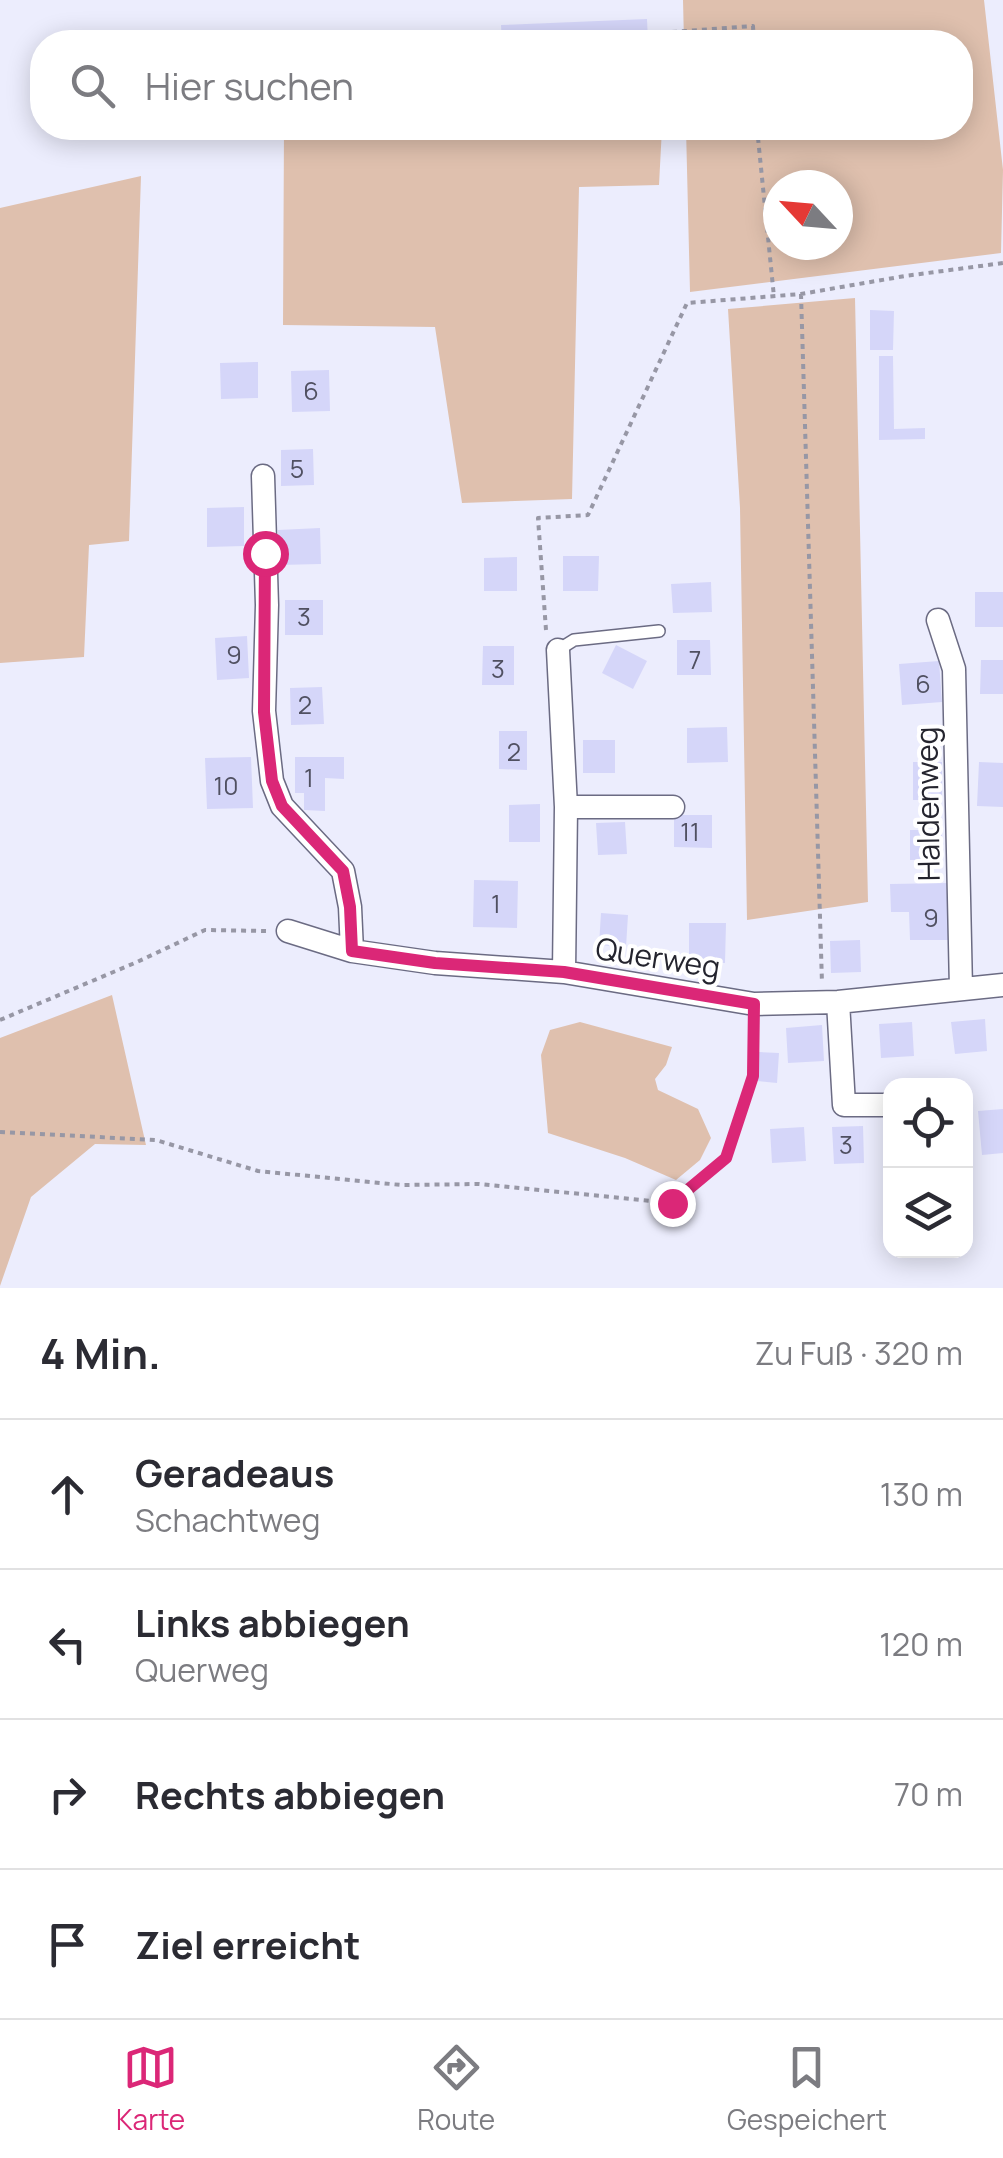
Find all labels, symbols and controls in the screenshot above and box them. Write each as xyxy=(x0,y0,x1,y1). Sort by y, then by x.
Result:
search box xyxy=(30,30,973,140)
icon: search xyxy=(65,58,120,113)
text: Hier suchen xyxy=(145,59,354,111)
north arrow xyxy=(763,170,853,260)
house number: 6 xyxy=(303,373,319,408)
house number: 5 xyxy=(290,451,304,486)
route start xyxy=(243,531,289,577)
house number: 3 xyxy=(297,599,311,634)
house number: 9 xyxy=(226,637,242,672)
house number: 7 xyxy=(689,642,701,677)
house number: 3 xyxy=(491,651,505,686)
house number: 6 xyxy=(915,666,931,701)
house number: 2 xyxy=(298,687,312,722)
street label: Haldenweg xyxy=(905,726,949,882)
house number: 2 xyxy=(507,734,521,769)
house number: 1 xyxy=(304,760,314,795)
house number: 10 xyxy=(213,768,239,803)
house number: 11 xyxy=(680,814,700,849)
house number: 1 xyxy=(491,886,501,921)
house number: 9 xyxy=(923,900,939,935)
street label: Querweg xyxy=(593,927,723,987)
map controls xyxy=(883,1078,973,1258)
button: locate xyxy=(883,1078,973,1168)
house number: 3 xyxy=(839,1127,853,1162)
button: layers xyxy=(883,1168,973,1258)
route end xyxy=(650,1181,696,1227)
text: 4 Min. xyxy=(40,1324,161,1382)
text: Zu Fuß · 320 m xyxy=(755,1331,963,1375)
text: Geradeaus xyxy=(135,1446,334,1498)
icon: ahead xyxy=(40,1467,95,1522)
text: 130 m xyxy=(880,1472,963,1516)
text: Schachtweg xyxy=(135,1498,320,1542)
text: Links abbiegen xyxy=(135,1596,410,1648)
icon: left xyxy=(40,1617,95,1672)
text: 120 m xyxy=(879,1622,963,1666)
text: Querweg xyxy=(135,1648,269,1692)
icon: right xyxy=(40,1767,95,1822)
text: Rechts abbiegen xyxy=(135,1768,445,1820)
text: 70 m xyxy=(894,1772,963,1816)
icon: arrive xyxy=(40,1917,95,1972)
text: Ziel erreicht xyxy=(135,1918,360,1970)
tab: Karte xyxy=(116,2040,185,2138)
tab: Route xyxy=(417,2040,495,2138)
tab: Gespeichert xyxy=(727,2040,887,2138)

